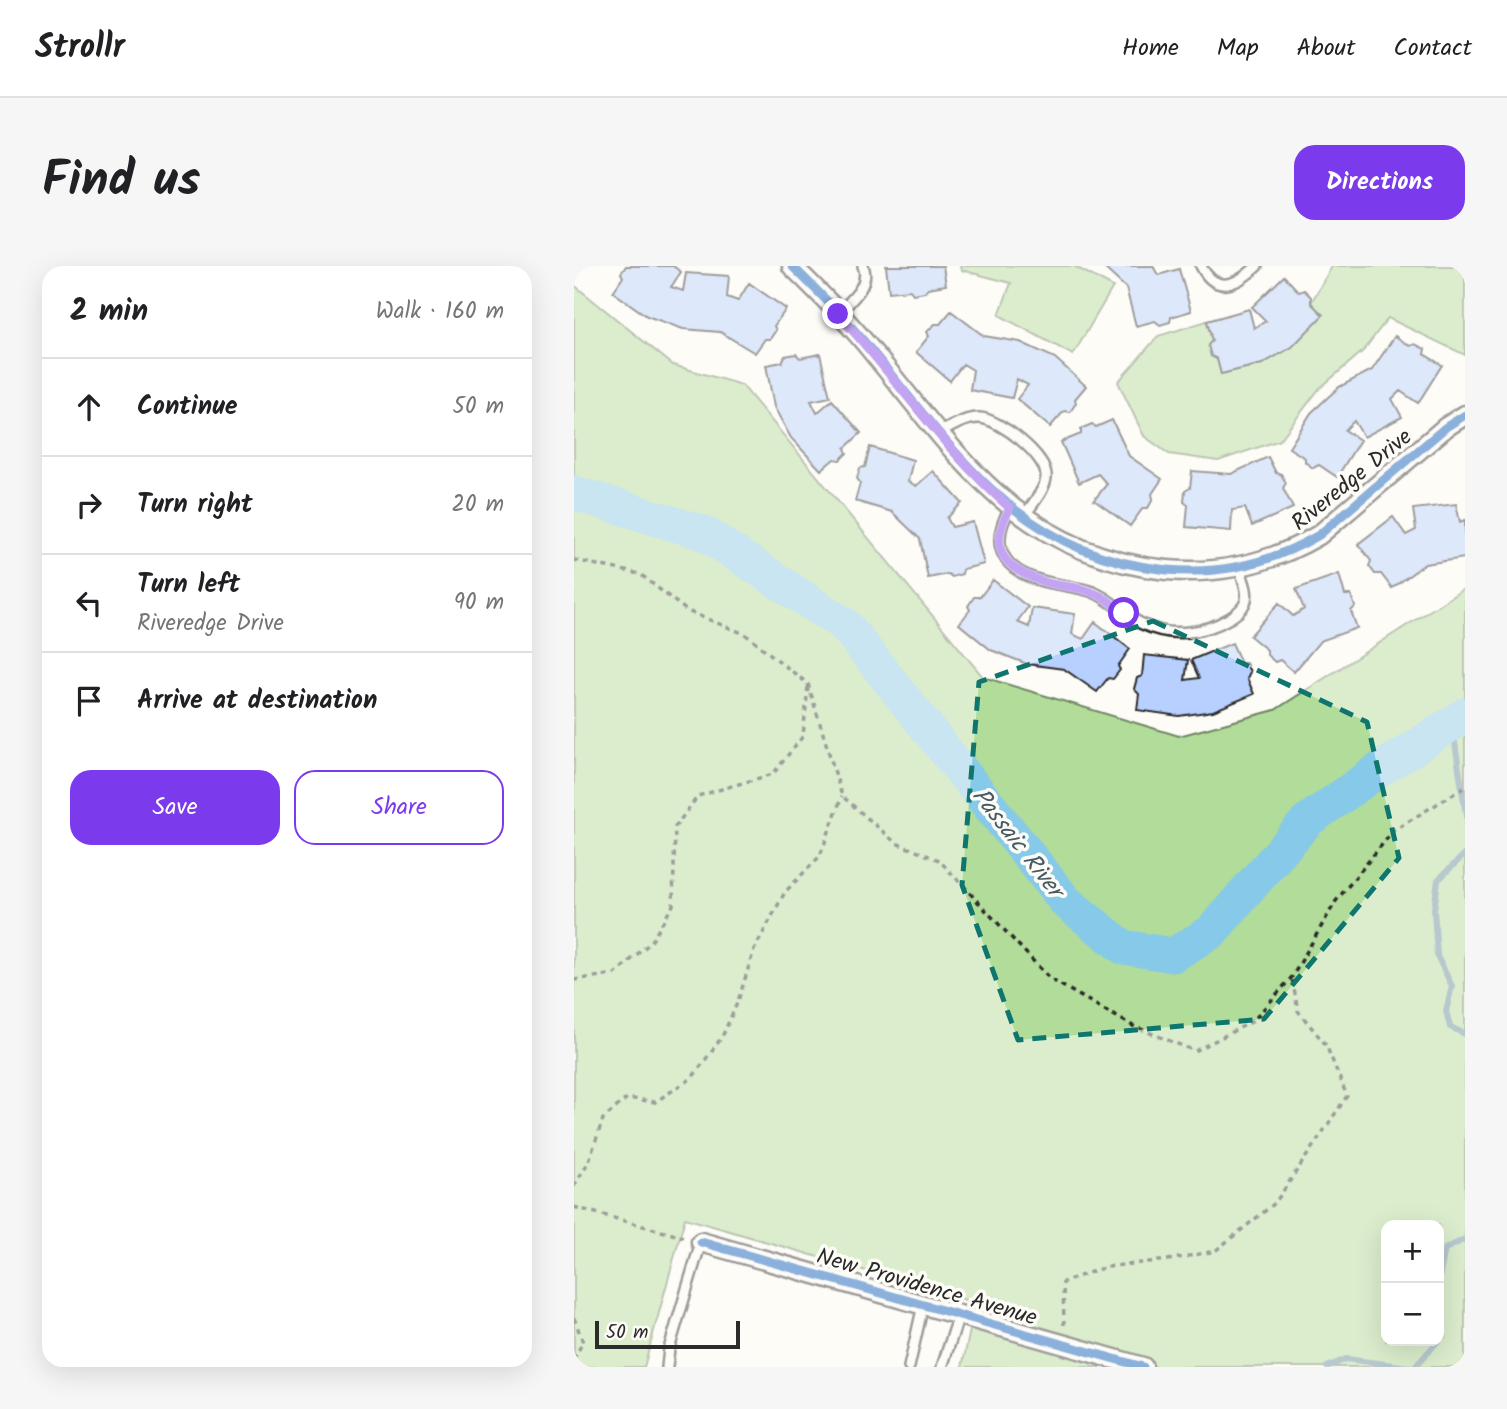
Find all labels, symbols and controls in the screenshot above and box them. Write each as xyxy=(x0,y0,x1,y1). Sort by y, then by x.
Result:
text: Strollr xyxy=(35,22,125,75)
text: Home xyxy=(1122,29,1179,68)
text: Map xyxy=(1217,29,1259,68)
text: About xyxy=(1297,29,1355,68)
text: Contact xyxy=(1393,29,1472,68)
text: Find us xyxy=(42,143,200,221)
button: Directions xyxy=(1294,145,1465,220)
text: 2 min xyxy=(70,288,148,336)
text: Walk · 160 m xyxy=(376,294,504,330)
route end xyxy=(822,298,853,329)
text: Continue xyxy=(137,386,238,428)
icon: ahead xyxy=(70,388,108,426)
text: 50 m xyxy=(453,389,504,425)
street label: Riveredge Drive xyxy=(1284,420,1421,541)
text: Turn right xyxy=(137,484,253,526)
icon: right xyxy=(70,486,108,524)
text: 20 m xyxy=(452,487,504,523)
text: Turn left xyxy=(137,564,240,606)
icon: left xyxy=(70,584,108,622)
text: 90 m xyxy=(454,585,504,621)
route start xyxy=(1108,597,1139,628)
text: Riveredge Drive xyxy=(137,606,284,642)
text: Arrive at destination xyxy=(137,680,377,722)
icon: arrive xyxy=(70,682,108,720)
button: Save xyxy=(70,770,280,845)
button: Share xyxy=(294,770,504,845)
water label: Passaic River xyxy=(961,779,1076,910)
map controls xyxy=(1381,1220,1444,1346)
button: + xyxy=(1381,1220,1444,1283)
street label: New Providence Avenue xyxy=(812,1239,1041,1337)
button: − xyxy=(1381,1283,1444,1346)
scale bar xyxy=(595,1318,740,1350)
text: 50 m xyxy=(606,1318,648,1348)

